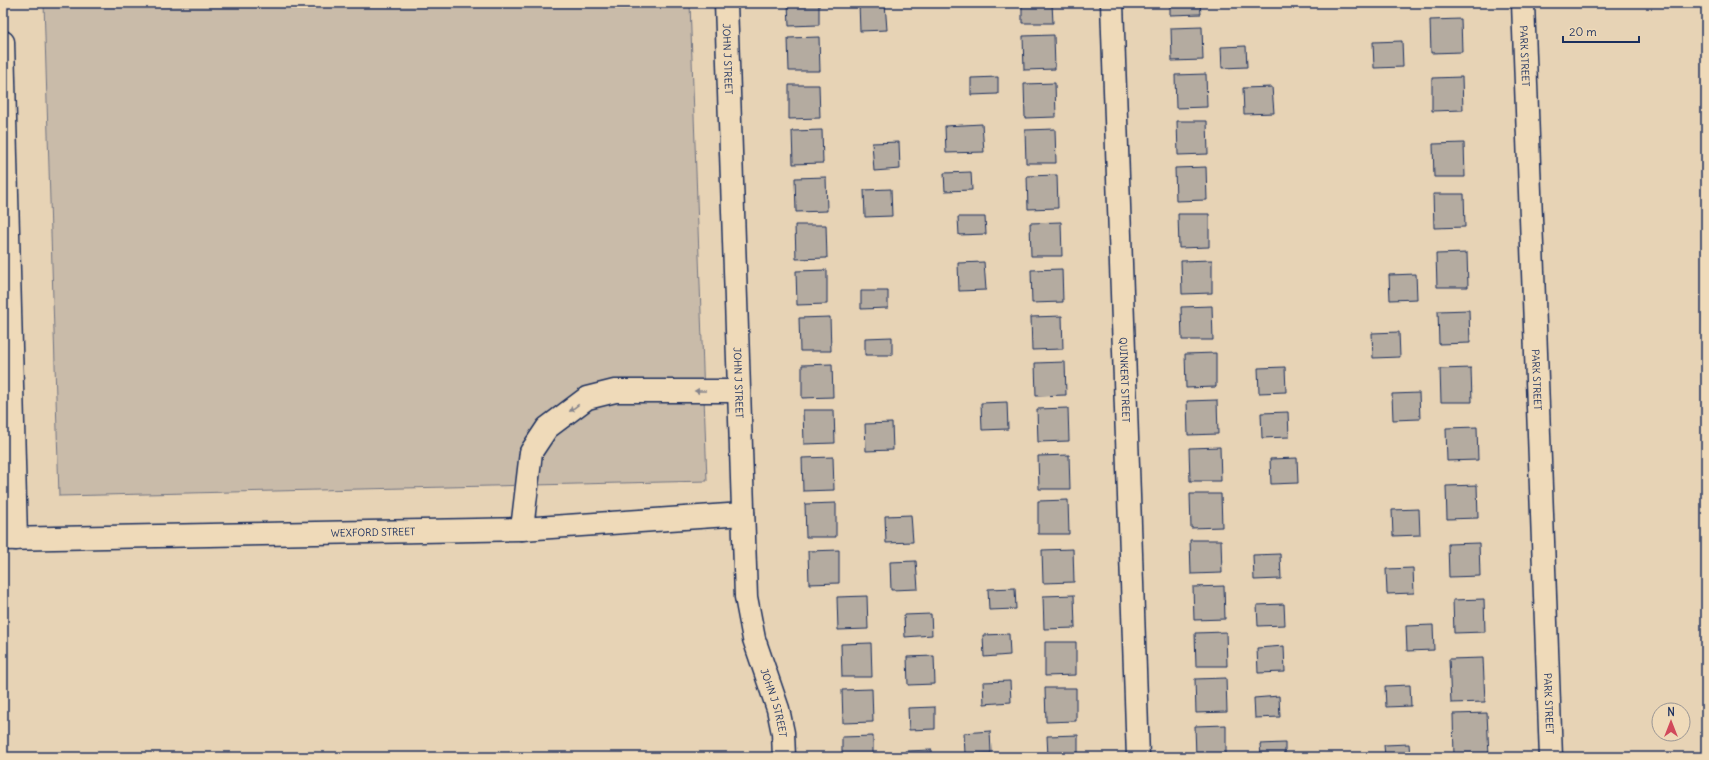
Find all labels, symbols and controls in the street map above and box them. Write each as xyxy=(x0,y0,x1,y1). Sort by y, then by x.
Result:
scale bar xyxy=(1563,18,1639,44)
street label: JOHN J STREET xyxy=(720,23,735,95)
text: 20 m xyxy=(1569,24,1597,39)
street label: PARK STREET xyxy=(1517,25,1532,87)
street label: QUINKERT STREET xyxy=(1117,337,1132,423)
street label: JOHN J STREET xyxy=(731,347,746,419)
street label: PARK STREET xyxy=(1529,349,1544,411)
one-way arrow xyxy=(693,388,706,394)
one-way arrow xyxy=(569,403,580,412)
street label: WEXFORD STREET xyxy=(331,525,415,540)
street label: JOHN J STREET xyxy=(758,667,789,737)
street label: PARK STREET xyxy=(1541,673,1556,734)
north arrow xyxy=(1651,702,1691,742)
text: N xyxy=(1667,705,1675,719)

